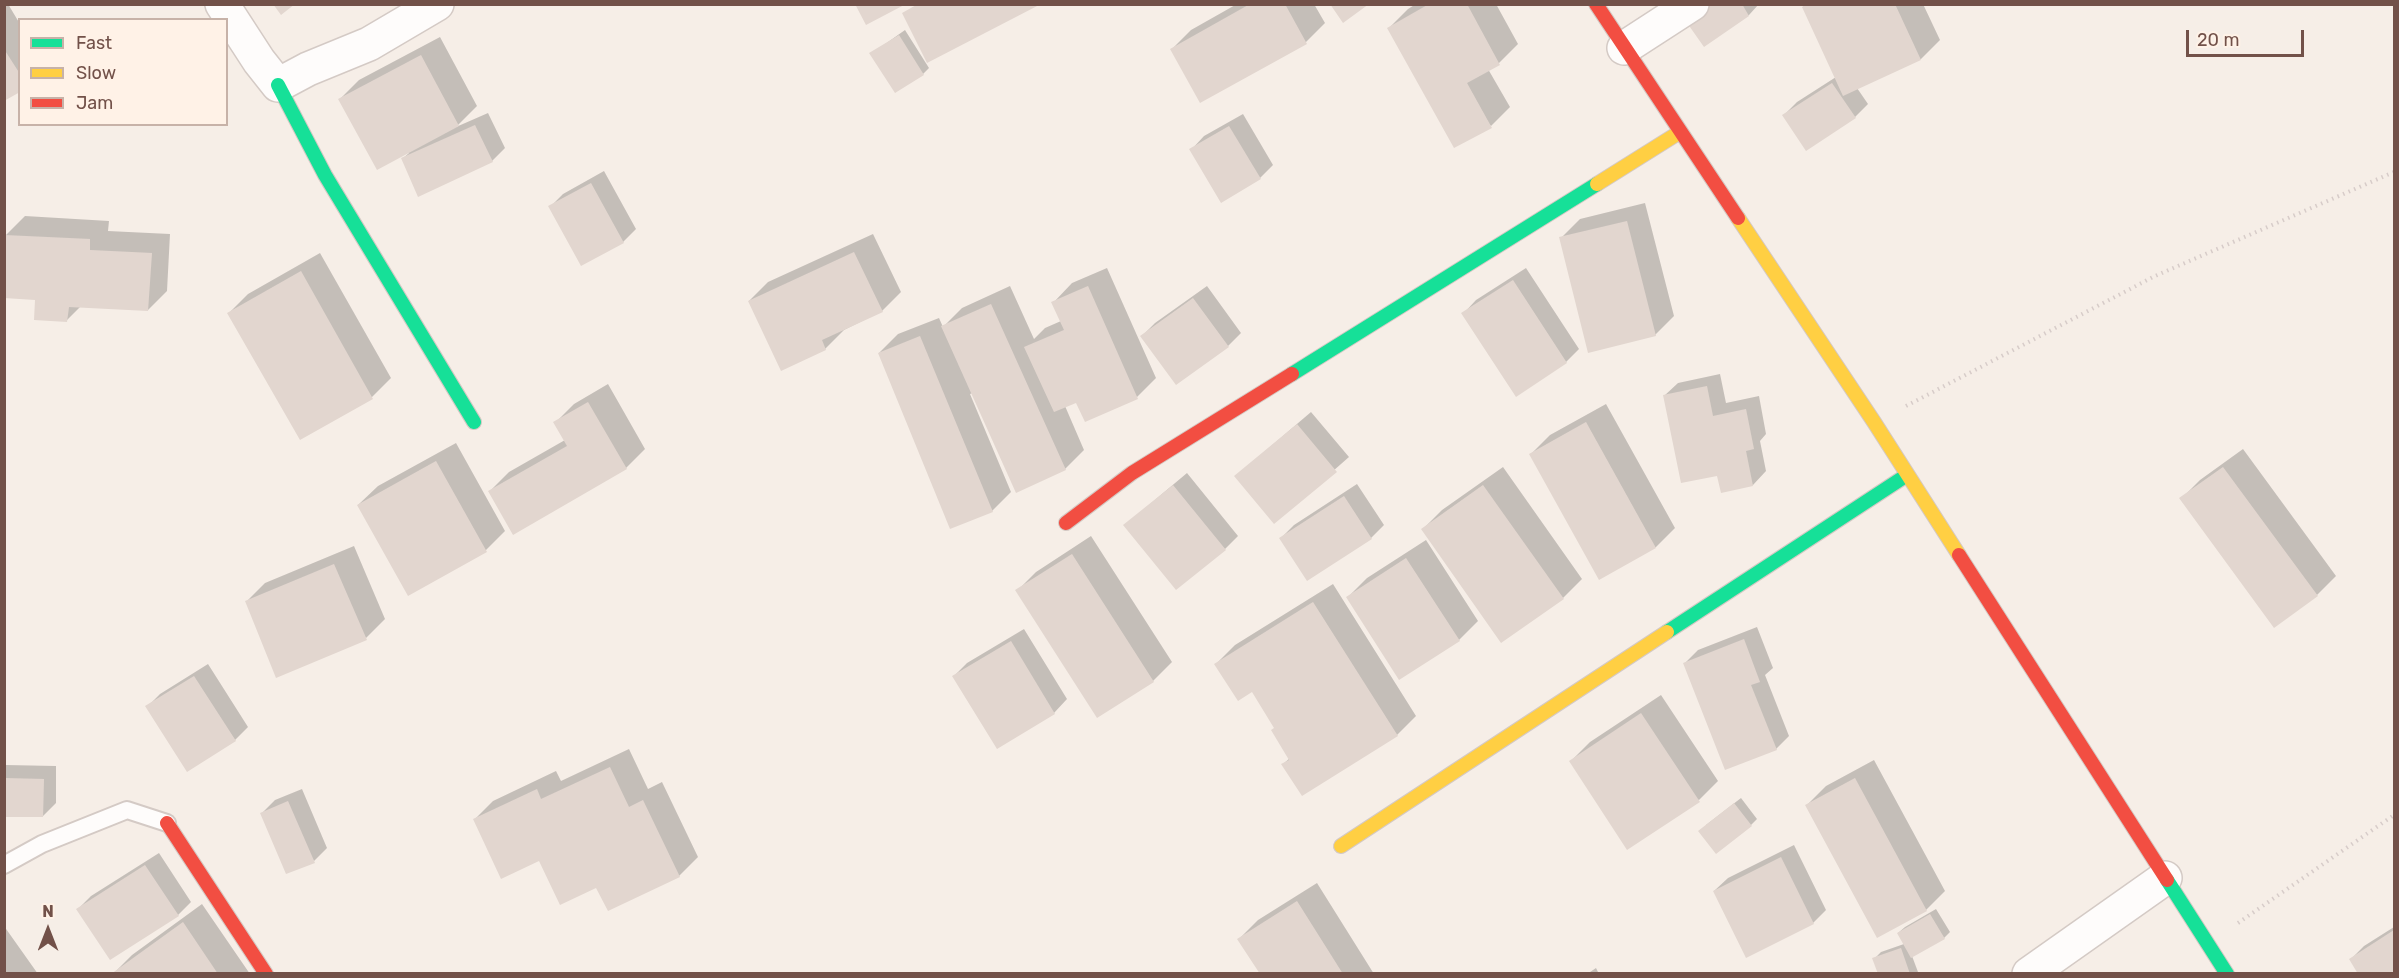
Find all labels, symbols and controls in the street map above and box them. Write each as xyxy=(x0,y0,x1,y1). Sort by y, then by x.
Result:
legend xyxy=(18,18,228,126)
scale bar xyxy=(2189,18,2308,56)
text: 20 m xyxy=(2197,29,2239,51)
text: Fast xyxy=(76,32,112,54)
text: Slow xyxy=(76,62,116,84)
text: Jam xyxy=(76,92,113,114)
north arrow xyxy=(18,900,78,960)
text: N xyxy=(42,902,54,921)

